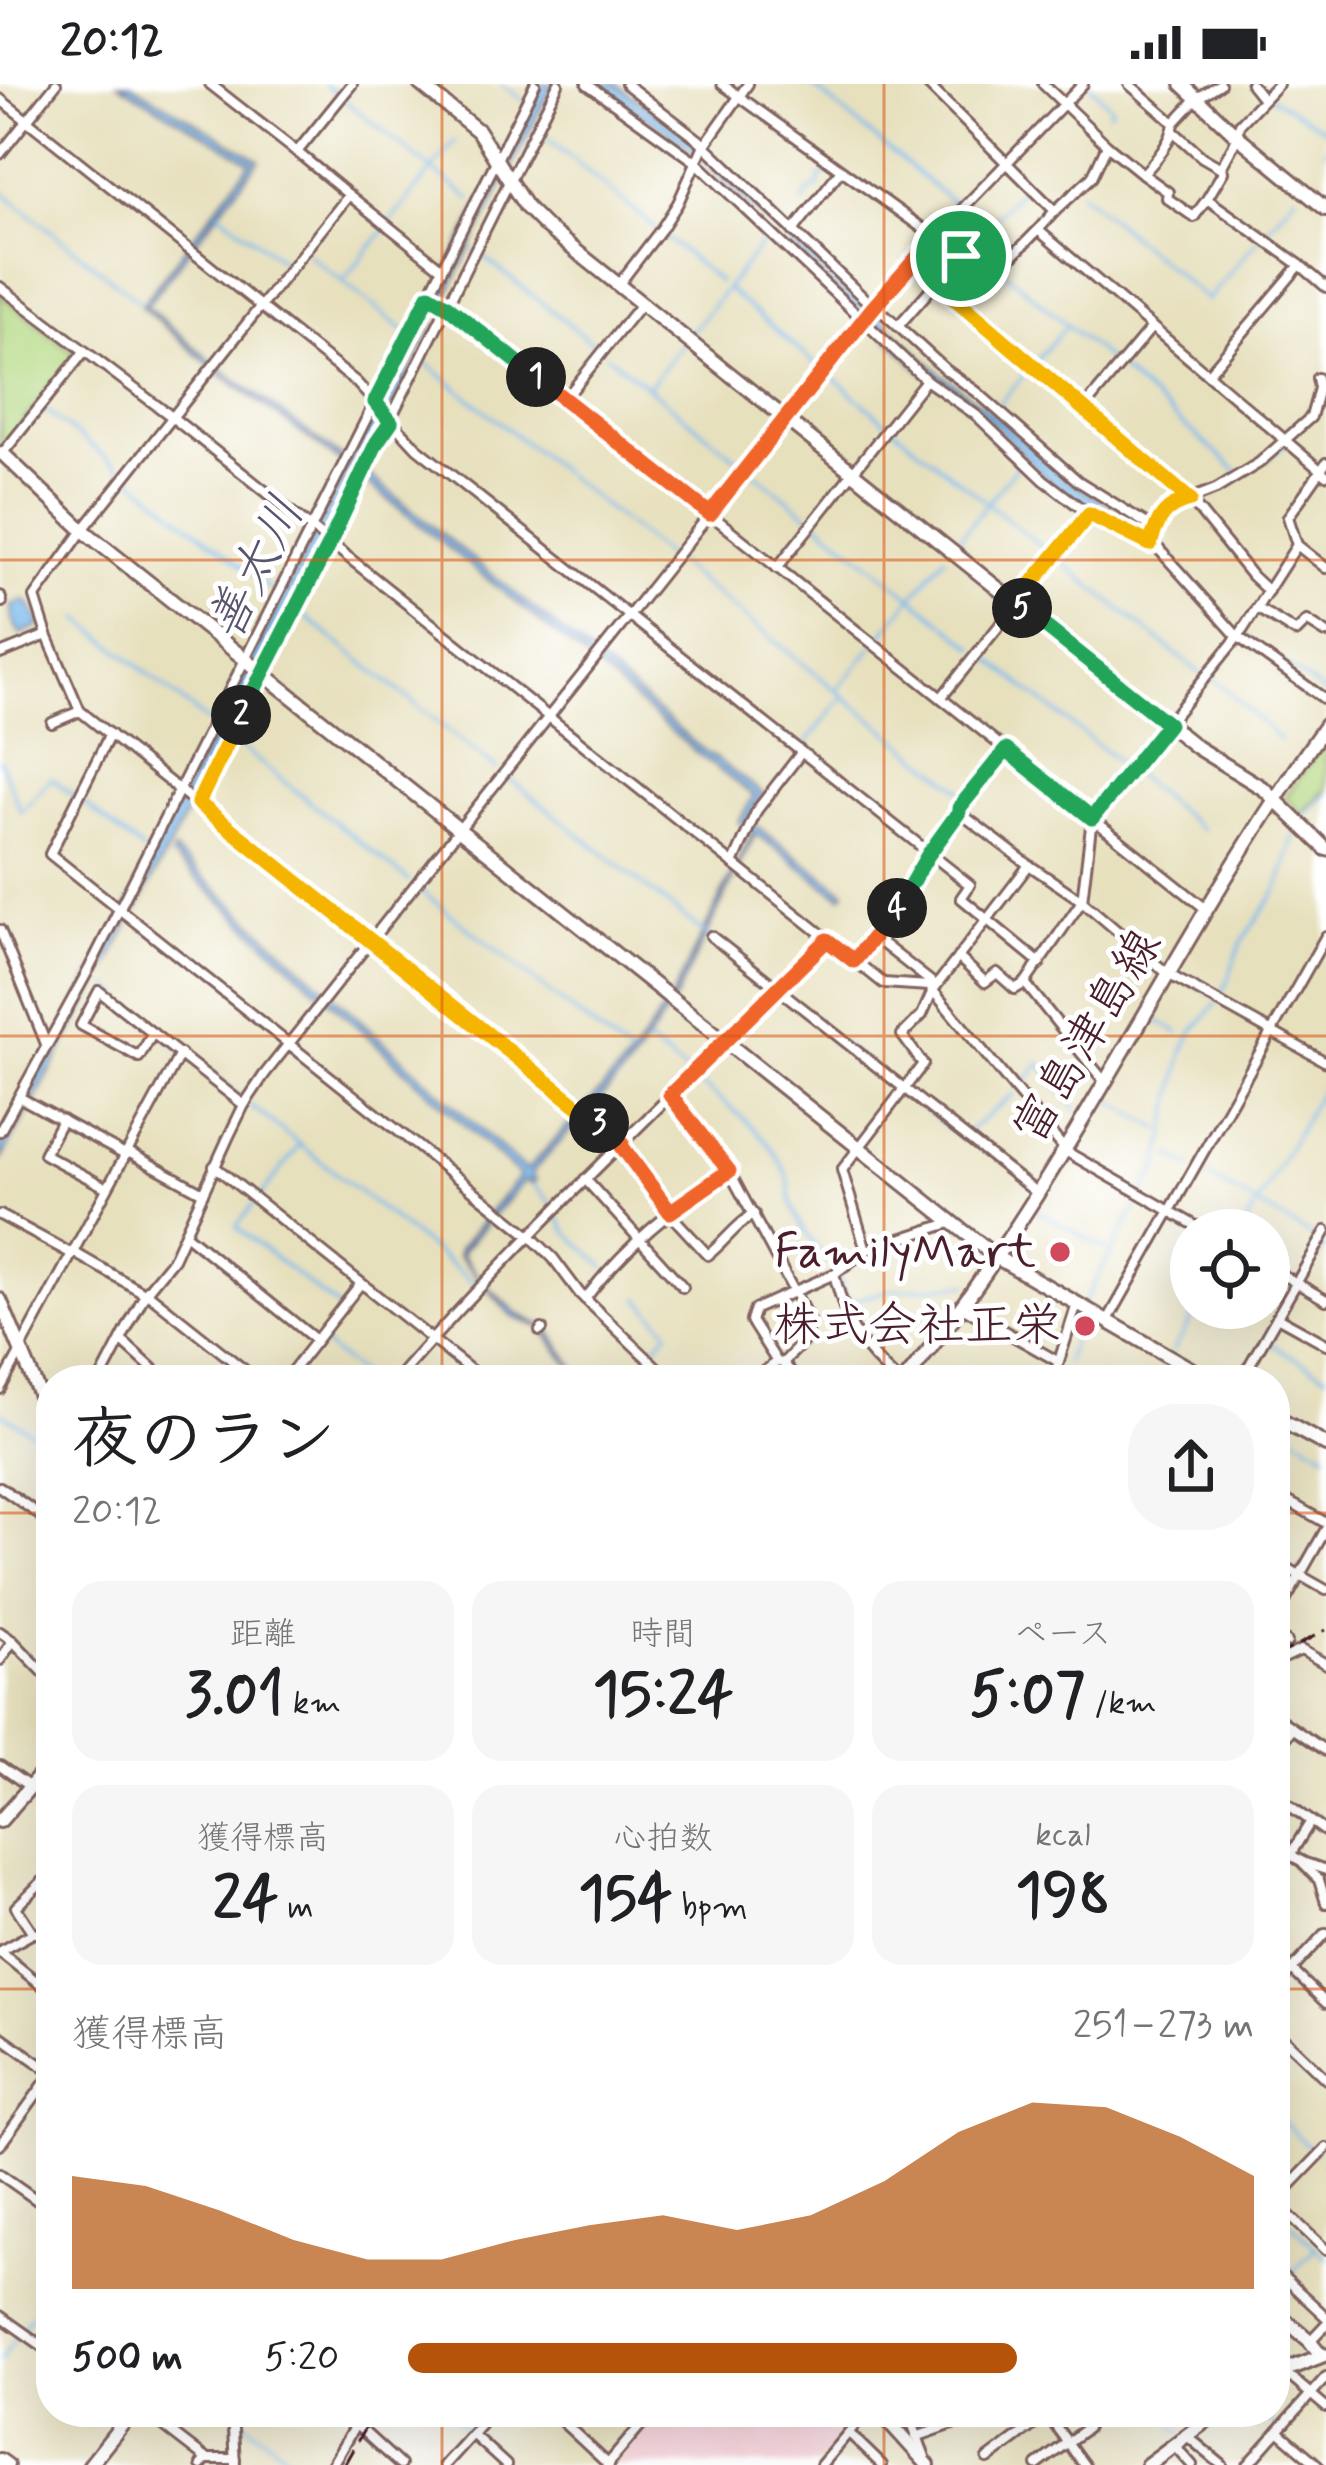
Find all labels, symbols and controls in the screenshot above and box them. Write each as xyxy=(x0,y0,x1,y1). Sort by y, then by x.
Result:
text: 20:12 xyxy=(60,13,164,72)
pin xyxy=(910,205,1012,307)
icon: arrive xyxy=(928,223,994,289)
pin: 1 xyxy=(506,347,566,407)
text: 1 xyxy=(529,355,543,399)
water label: 善太川 xyxy=(193,486,321,652)
pin: 5 xyxy=(992,578,1052,638)
text: 5 xyxy=(1012,586,1032,630)
pin: 2 xyxy=(211,685,271,745)
text: 2 xyxy=(233,693,249,737)
pin: 4 xyxy=(867,878,927,938)
text: 4 xyxy=(887,886,907,930)
street label: 富島津島線 xyxy=(999,918,1177,1156)
pin: 3 xyxy=(569,1093,629,1153)
text: 3 xyxy=(592,1101,606,1145)
map controls xyxy=(1170,1209,1290,1329)
button: locate xyxy=(1170,1209,1290,1329)
place label: FamilyMart xyxy=(774,1221,1036,1284)
marker: FamilyMart xyxy=(1047,1239,1073,1265)
place label: 株式会社正栄 xyxy=(773,1295,1061,1358)
marker: 株式会社正栄 xyxy=(1072,1313,1098,1339)
text: 夜のラン xyxy=(72,1399,336,1485)
button: share xyxy=(1128,1404,1254,1530)
text: 20:12 xyxy=(72,1487,162,1538)
text: 距離 xyxy=(230,1613,296,1657)
text: 時間 xyxy=(630,1613,696,1657)
text: ペース xyxy=(1014,1613,1112,1657)
text: 3.01 xyxy=(185,1657,284,1736)
text: 15:24 xyxy=(593,1657,733,1736)
text: 5:07 xyxy=(969,1657,1085,1736)
text: km xyxy=(284,1682,341,1726)
text: /km xyxy=(1085,1682,1157,1726)
text: kcal xyxy=(1035,1814,1091,1858)
text: 獲得標高 xyxy=(197,1817,329,1861)
text: 心拍数 xyxy=(614,1817,713,1861)
text: 198 xyxy=(1016,1858,1110,1937)
text: 24 xyxy=(212,1861,278,1940)
text: 154 xyxy=(578,1861,672,1940)
text: m xyxy=(278,1886,314,1930)
text: bpm xyxy=(672,1886,748,1930)
text: 251–273 m xyxy=(1073,2001,1254,2052)
text: 獲得標高 xyxy=(72,2010,228,2061)
text: 500 m xyxy=(72,2333,183,2384)
text: 5:20 xyxy=(264,2333,339,2384)

